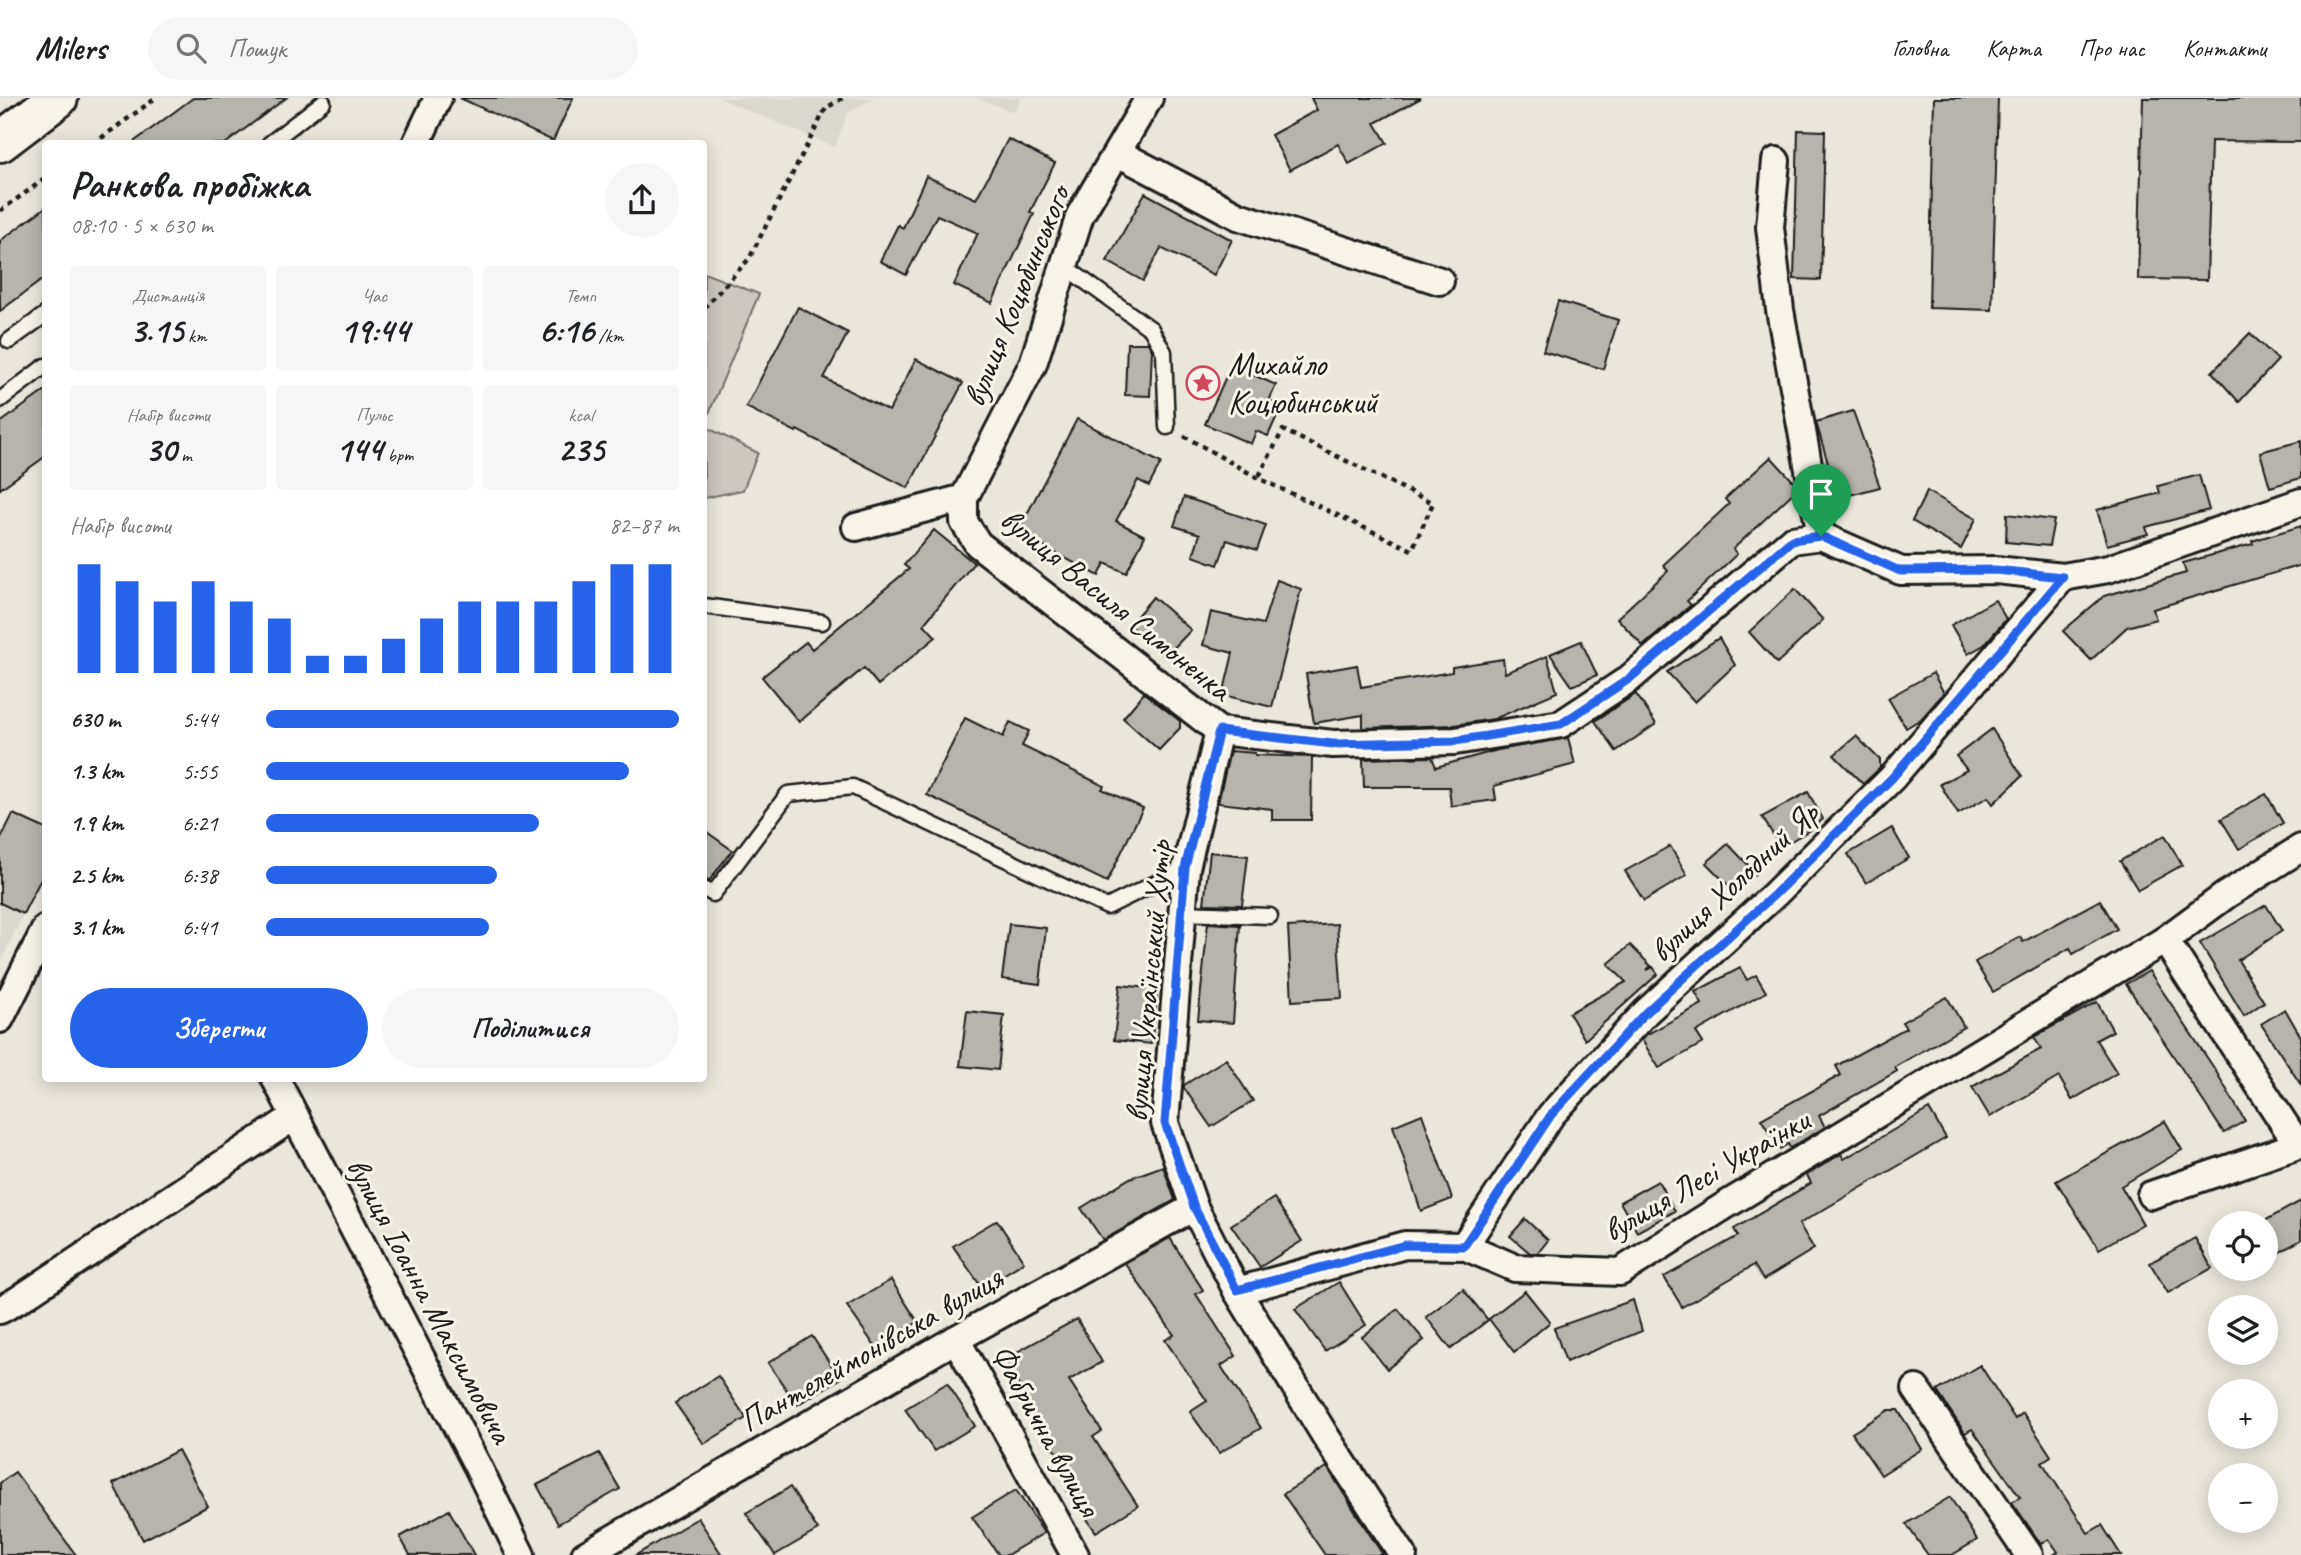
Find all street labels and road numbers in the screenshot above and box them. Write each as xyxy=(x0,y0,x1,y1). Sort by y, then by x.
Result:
street label: вулиця Коцюбинського xyxy=(953,177,1081,412)
street label: вулиця Василя Симоненка xyxy=(992,498,1242,712)
street label: вулиця Холодний Яр xyxy=(1640,792,1829,971)
street label: вулиця Український Хутір xyxy=(1115,837,1181,1124)
street label: вулиця Лесі Українки xyxy=(1595,1098,1818,1251)
street label: вулиця Іоанна Максимовича xyxy=(337,1150,524,1452)
street label: Пантелеймонівська вулиця xyxy=(732,1256,1011,1442)
street label: Фабрична вулиця xyxy=(982,1337,1112,1526)

